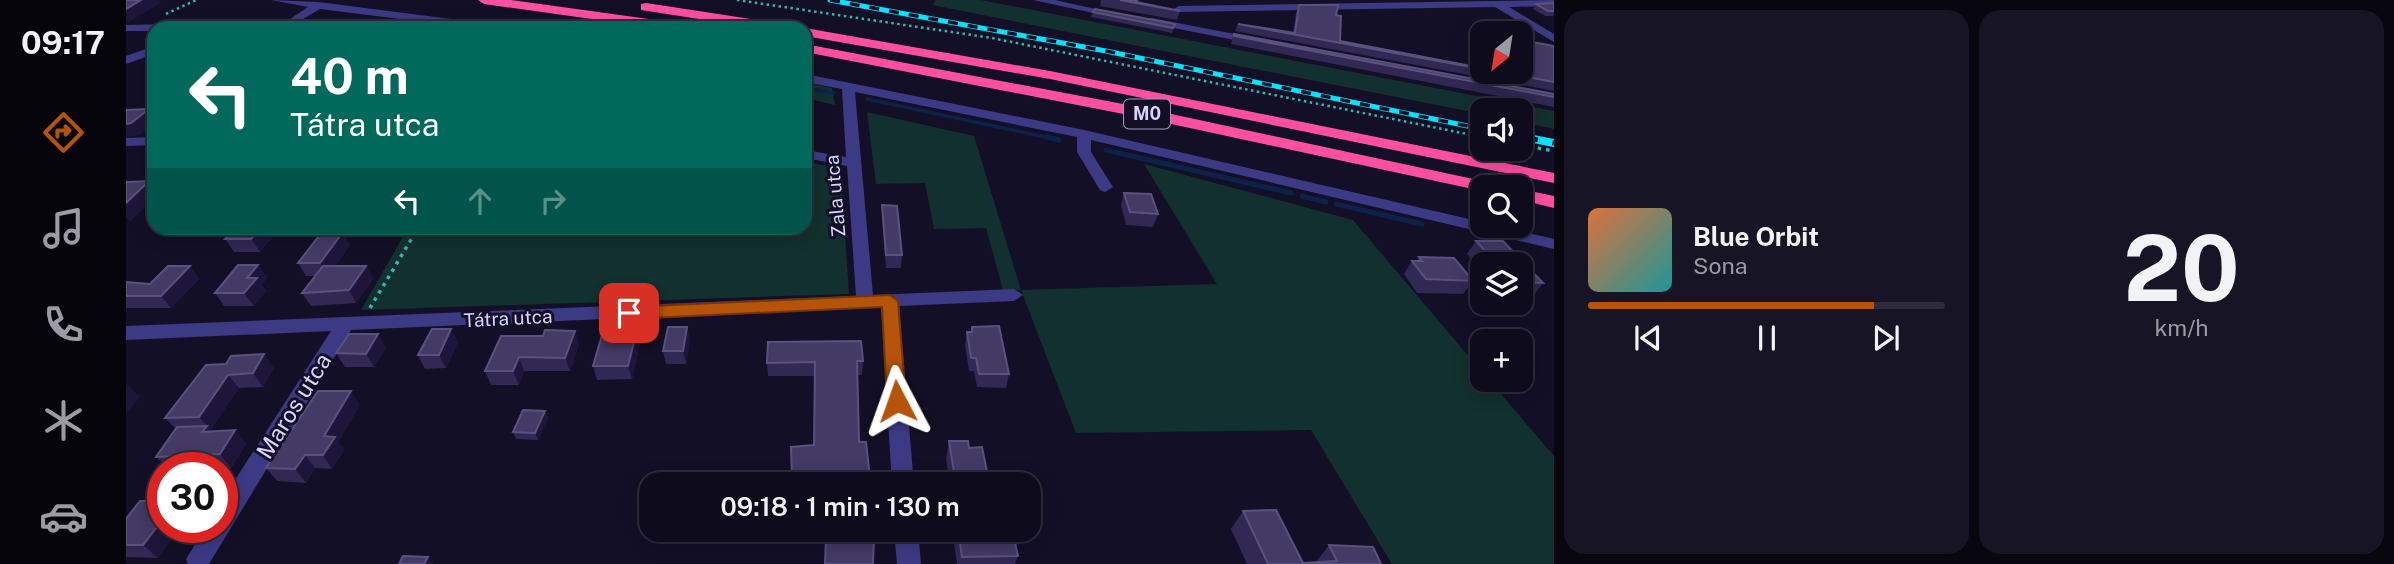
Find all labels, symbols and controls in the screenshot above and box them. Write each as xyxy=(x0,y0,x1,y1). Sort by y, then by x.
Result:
north arrow xyxy=(1470,21,1533,84)
map controls xyxy=(1470,21,1533,392)
text: 09:17 xyxy=(21,24,105,61)
text: 40 m xyxy=(290,47,409,105)
icon: left xyxy=(175,49,266,140)
button: sound xyxy=(1470,98,1533,161)
road number: M0 xyxy=(1124,100,1170,128)
text: Tátra utca xyxy=(290,106,439,143)
icon: directions xyxy=(39,108,88,157)
street label: Zala utca xyxy=(820,154,850,238)
button: search xyxy=(1470,175,1533,238)
icon: left xyxy=(388,182,426,220)
icon: ahead xyxy=(461,182,499,220)
icon: right xyxy=(534,182,572,220)
icon: music xyxy=(39,204,88,253)
text: 20 xyxy=(2123,215,2240,321)
text: Blue Orbit xyxy=(1693,221,1819,252)
button: layers xyxy=(1470,252,1533,315)
text: Sona xyxy=(1693,252,1747,279)
pin xyxy=(599,283,659,343)
icon: arrive xyxy=(610,294,648,332)
icon: phone xyxy=(39,300,88,349)
street label: Tátra utca xyxy=(463,305,553,331)
text: km/h xyxy=(2154,314,2209,341)
icon: previous xyxy=(1629,319,1667,357)
icon: pause xyxy=(1748,319,1786,357)
icon: next xyxy=(1867,319,1905,357)
button: + xyxy=(1470,329,1533,392)
street label: Maros utca xyxy=(251,348,337,463)
position arrow xyxy=(860,364,934,438)
icon: climate xyxy=(39,396,88,445)
speed limit sign: 30 xyxy=(147,452,238,543)
text: 09:18 · 1 min · 130 m xyxy=(720,491,960,522)
icon: car xyxy=(39,492,88,541)

